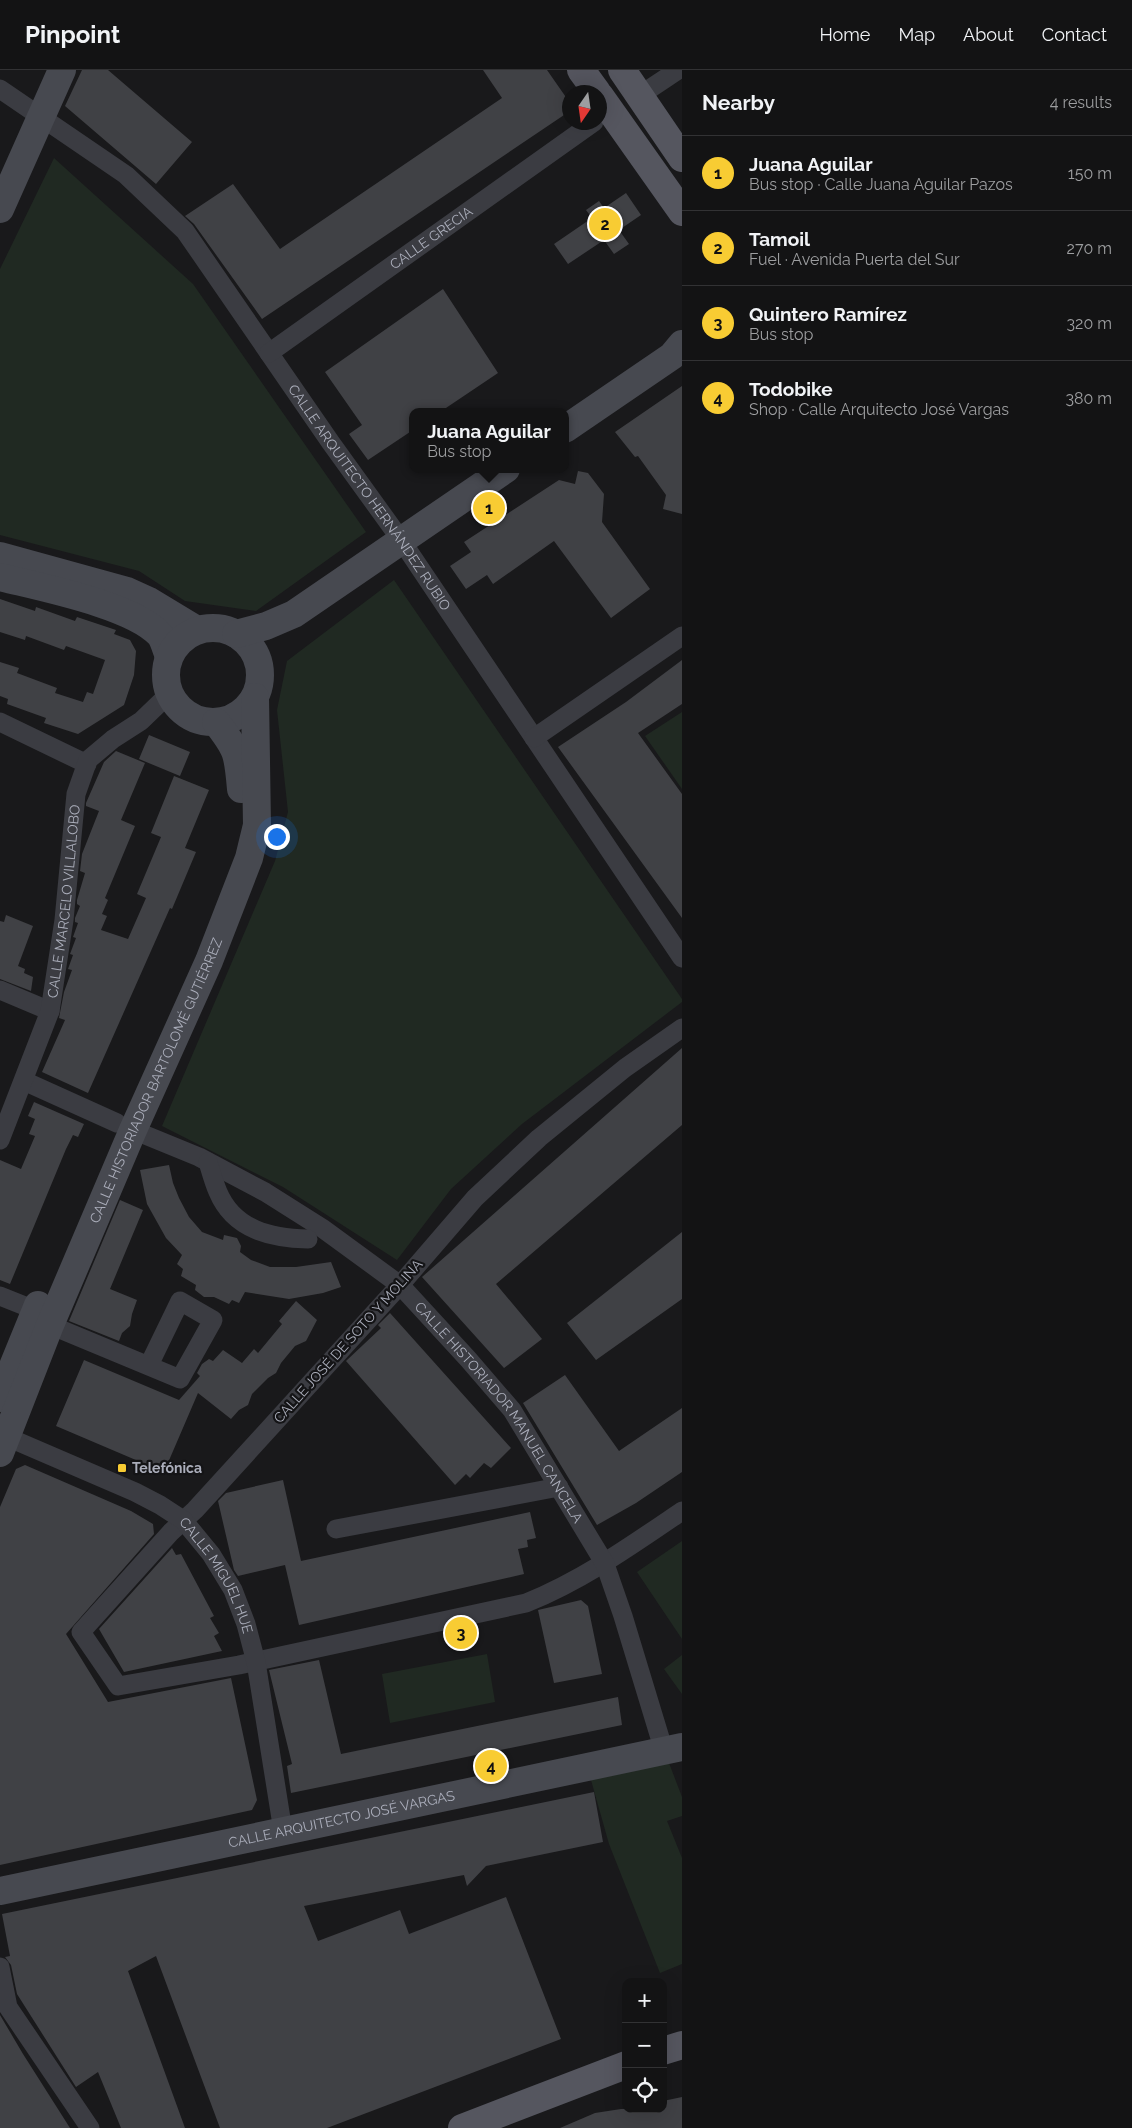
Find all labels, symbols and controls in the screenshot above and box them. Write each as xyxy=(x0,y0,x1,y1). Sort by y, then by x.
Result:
text: Pinpoint xyxy=(25,20,120,49)
text: Home xyxy=(819,24,870,45)
text: Map xyxy=(898,24,935,45)
text: About xyxy=(963,24,1014,45)
text: Contact xyxy=(1042,24,1107,45)
north arrow xyxy=(562,85,607,130)
text: Nearby xyxy=(702,90,775,115)
text: 4 results xyxy=(1050,93,1112,112)
text: Juana Aguilar xyxy=(749,153,873,175)
text: 1 xyxy=(714,164,722,183)
text: 150 m xyxy=(1068,164,1112,183)
text: Bus stop · Calle Juana Aguilar Pazos xyxy=(749,175,1013,194)
street label: CALLE GRECIA xyxy=(387,203,476,272)
pin: 2 xyxy=(589,205,621,243)
text: Tamoil xyxy=(749,228,810,250)
text: 2 xyxy=(713,239,723,258)
text: 270 m xyxy=(1067,239,1112,258)
text: Fuel · Avenida Puerta del Sur xyxy=(749,250,960,269)
text: Quintero Ramírez xyxy=(749,303,907,325)
text: 3 xyxy=(714,314,722,333)
text: 320 m xyxy=(1067,314,1112,333)
text: Bus stop xyxy=(749,325,813,344)
text: Todobike xyxy=(749,378,833,400)
street label: CALLE ARQUITECTO HERNÁNDEZ RUBIO xyxy=(285,381,454,613)
text: 4 xyxy=(713,389,723,408)
text: 380 m xyxy=(1065,389,1112,408)
text: Shop · Calle Arquitecto José Vargas xyxy=(749,400,1009,419)
popup xyxy=(409,408,569,473)
text: Juana Aguilar xyxy=(427,420,551,442)
text: Bus stop xyxy=(427,442,492,461)
pin: 1 xyxy=(473,489,505,527)
street label: CALLE MARCELO VILLALOBO xyxy=(44,804,83,999)
your location xyxy=(264,824,290,850)
street label: CALLE HISTORIADOR BARTOLOMÉ GUTIÉRREZ xyxy=(86,935,225,1225)
street label: CALLE JOSÉ DE SOTO Y MOLINA xyxy=(270,1255,426,1426)
street label: CALLE HISTORIADOR MANUEL CANCELA xyxy=(412,1299,586,1526)
place label: Telefónica xyxy=(132,1460,202,1476)
marker: Telefónica xyxy=(116,1462,128,1474)
street label: CALLE MIGUEL HUE xyxy=(176,1514,256,1635)
pin: 3 xyxy=(445,1614,477,1652)
pin: 4 xyxy=(475,1747,507,1785)
street label: CALLE ARQUITECTO JOSÉ VARGAS xyxy=(227,1787,457,1851)
map controls xyxy=(622,1978,667,2113)
button: + xyxy=(622,1978,667,2023)
button: − xyxy=(622,2023,667,2068)
button: locate xyxy=(622,2068,667,2113)

